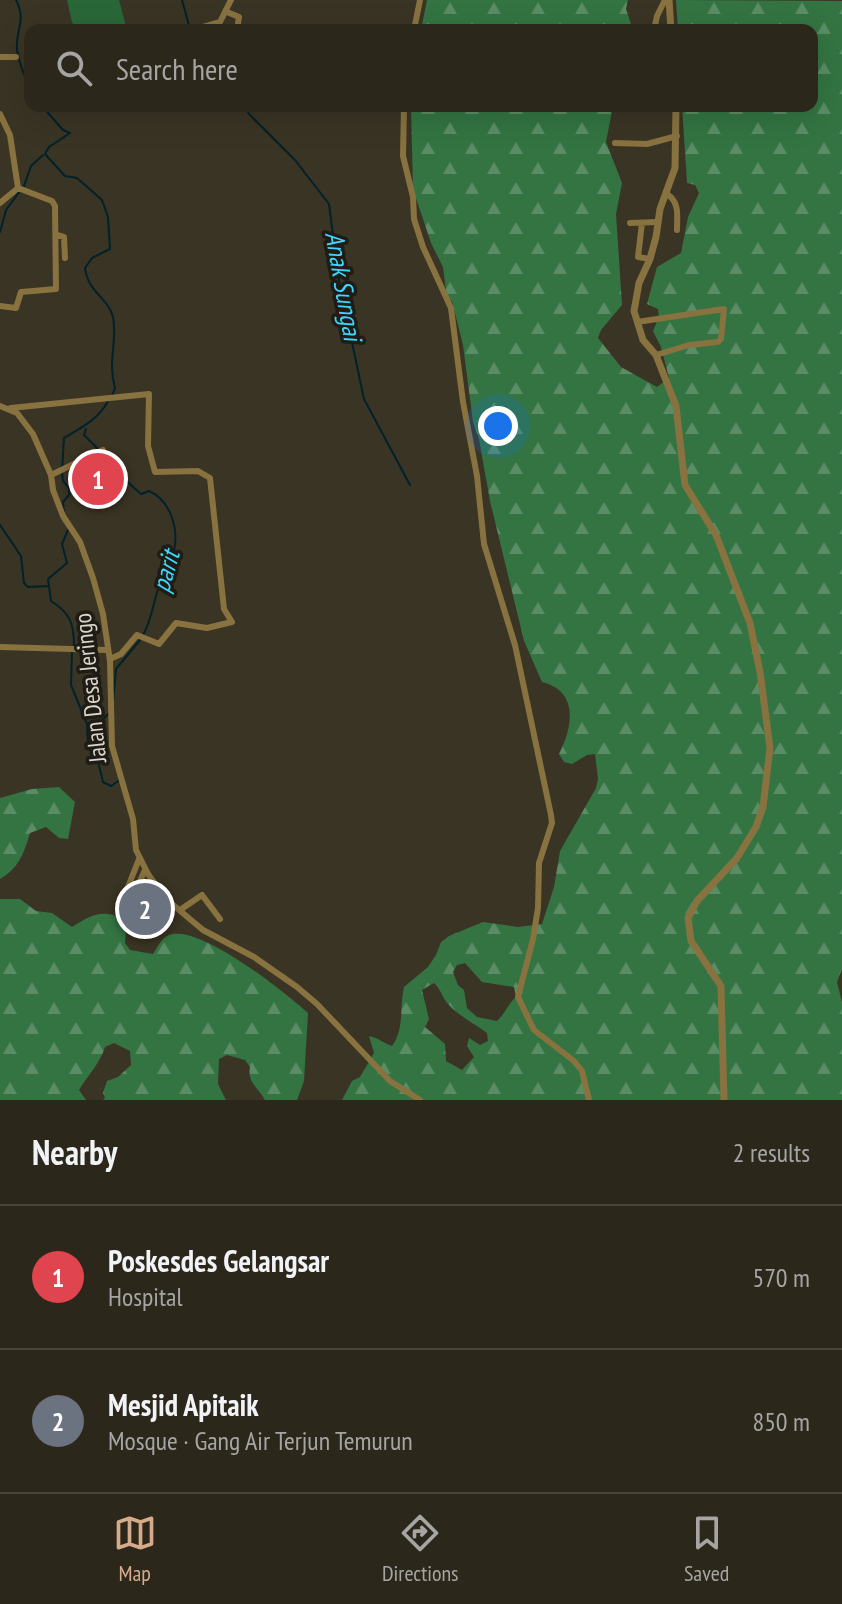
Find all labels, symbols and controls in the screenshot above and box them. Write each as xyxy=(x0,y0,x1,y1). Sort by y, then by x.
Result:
search box xyxy=(24,24,818,112)
icon: search xyxy=(52,46,96,90)
text: Search here xyxy=(116,49,238,88)
water label: Anak Sungai xyxy=(318,229,370,346)
your location xyxy=(478,406,518,446)
pin: 1 xyxy=(72,449,124,509)
water label: parit xyxy=(143,544,187,596)
street label: Jalan Desa Jeringo xyxy=(67,612,113,765)
pin: 2 xyxy=(119,879,171,939)
text: Nearby xyxy=(32,1130,117,1174)
text: 2 results xyxy=(733,1136,810,1169)
text: Poskesdes Gelangsar xyxy=(108,1241,329,1280)
text: 1 xyxy=(52,1261,64,1294)
text: 570 m xyxy=(752,1261,810,1294)
text: Hospital xyxy=(108,1280,183,1313)
text: Mesjid Apitaik xyxy=(108,1385,259,1424)
text: 2 xyxy=(52,1405,64,1438)
text: 850 m xyxy=(752,1405,810,1438)
text: Mosque · Gang Air Terjun Temurun xyxy=(108,1424,413,1457)
tab: Map xyxy=(113,1511,157,1587)
tab: Directions xyxy=(382,1511,459,1587)
tab: Saved xyxy=(684,1511,729,1587)

